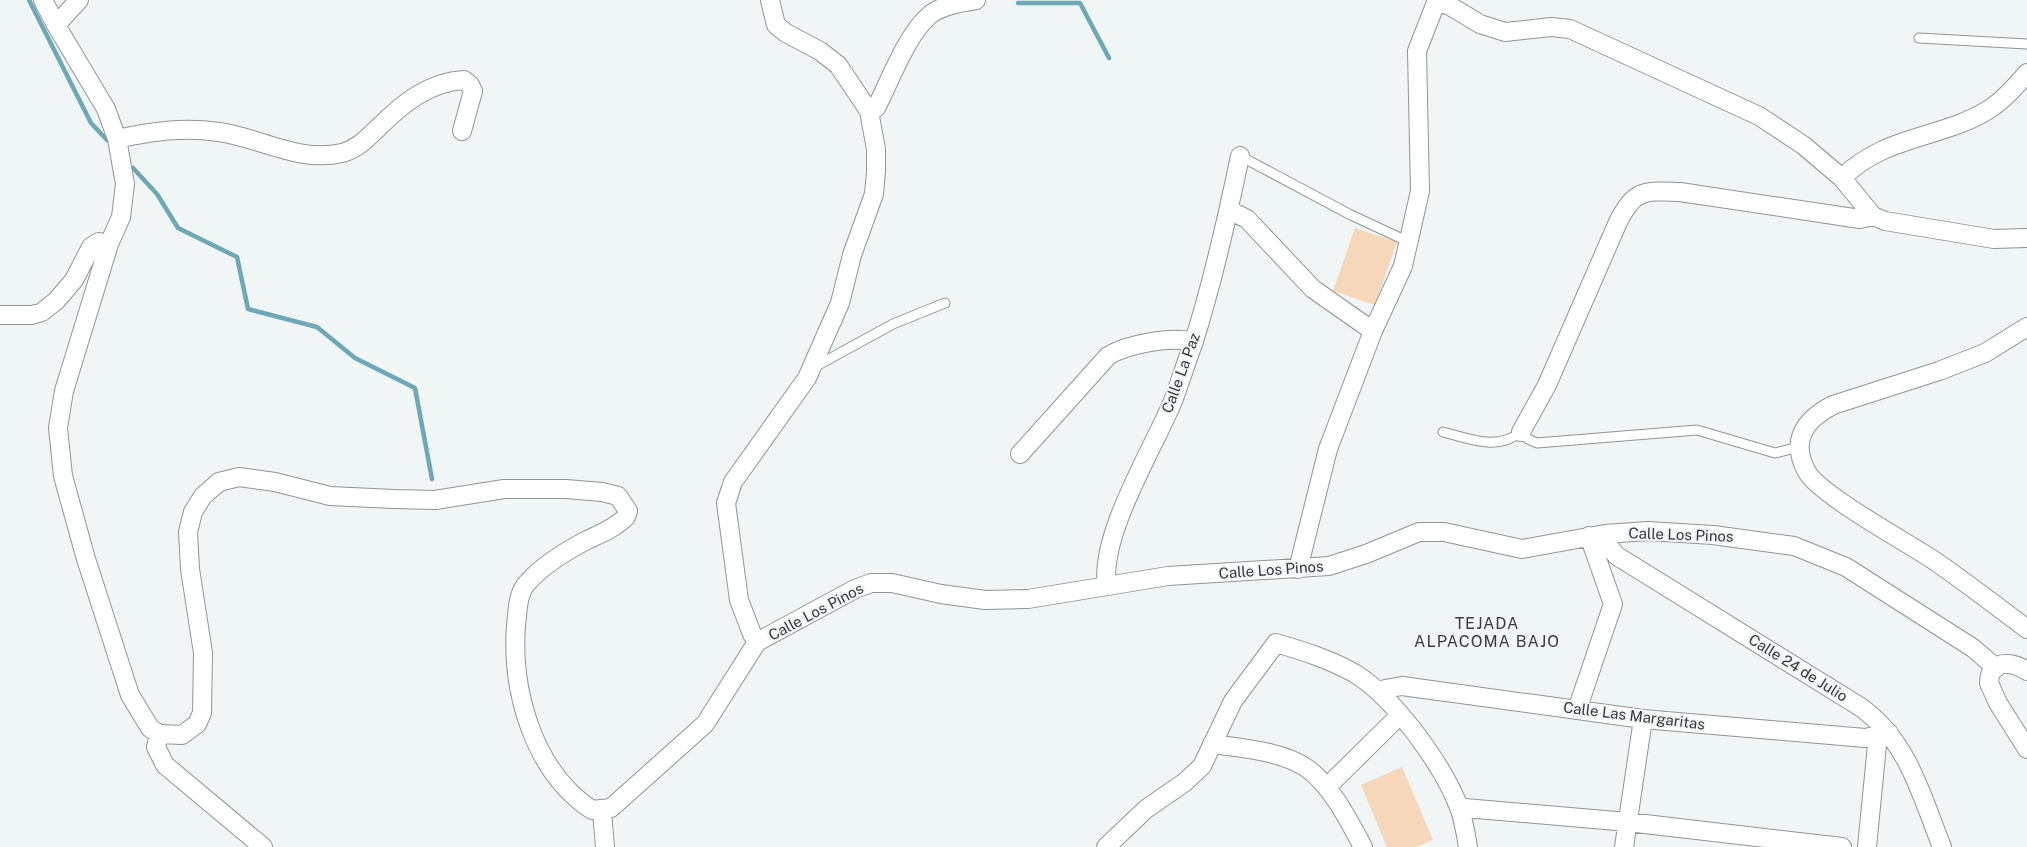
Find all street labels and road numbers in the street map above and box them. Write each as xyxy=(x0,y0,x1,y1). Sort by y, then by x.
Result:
street label: Calle La Paz xyxy=(1158,330,1203,415)
street label: Calle Los Pinos xyxy=(1628,524,1734,545)
street label: Calle Los Pinos xyxy=(1218,557,1324,582)
street label: Calle Los Pinos xyxy=(765,579,866,644)
street label: Calle 24 de Julio xyxy=(1746,630,1851,705)
street label: Calle Las Margaritas xyxy=(1562,698,1706,733)

